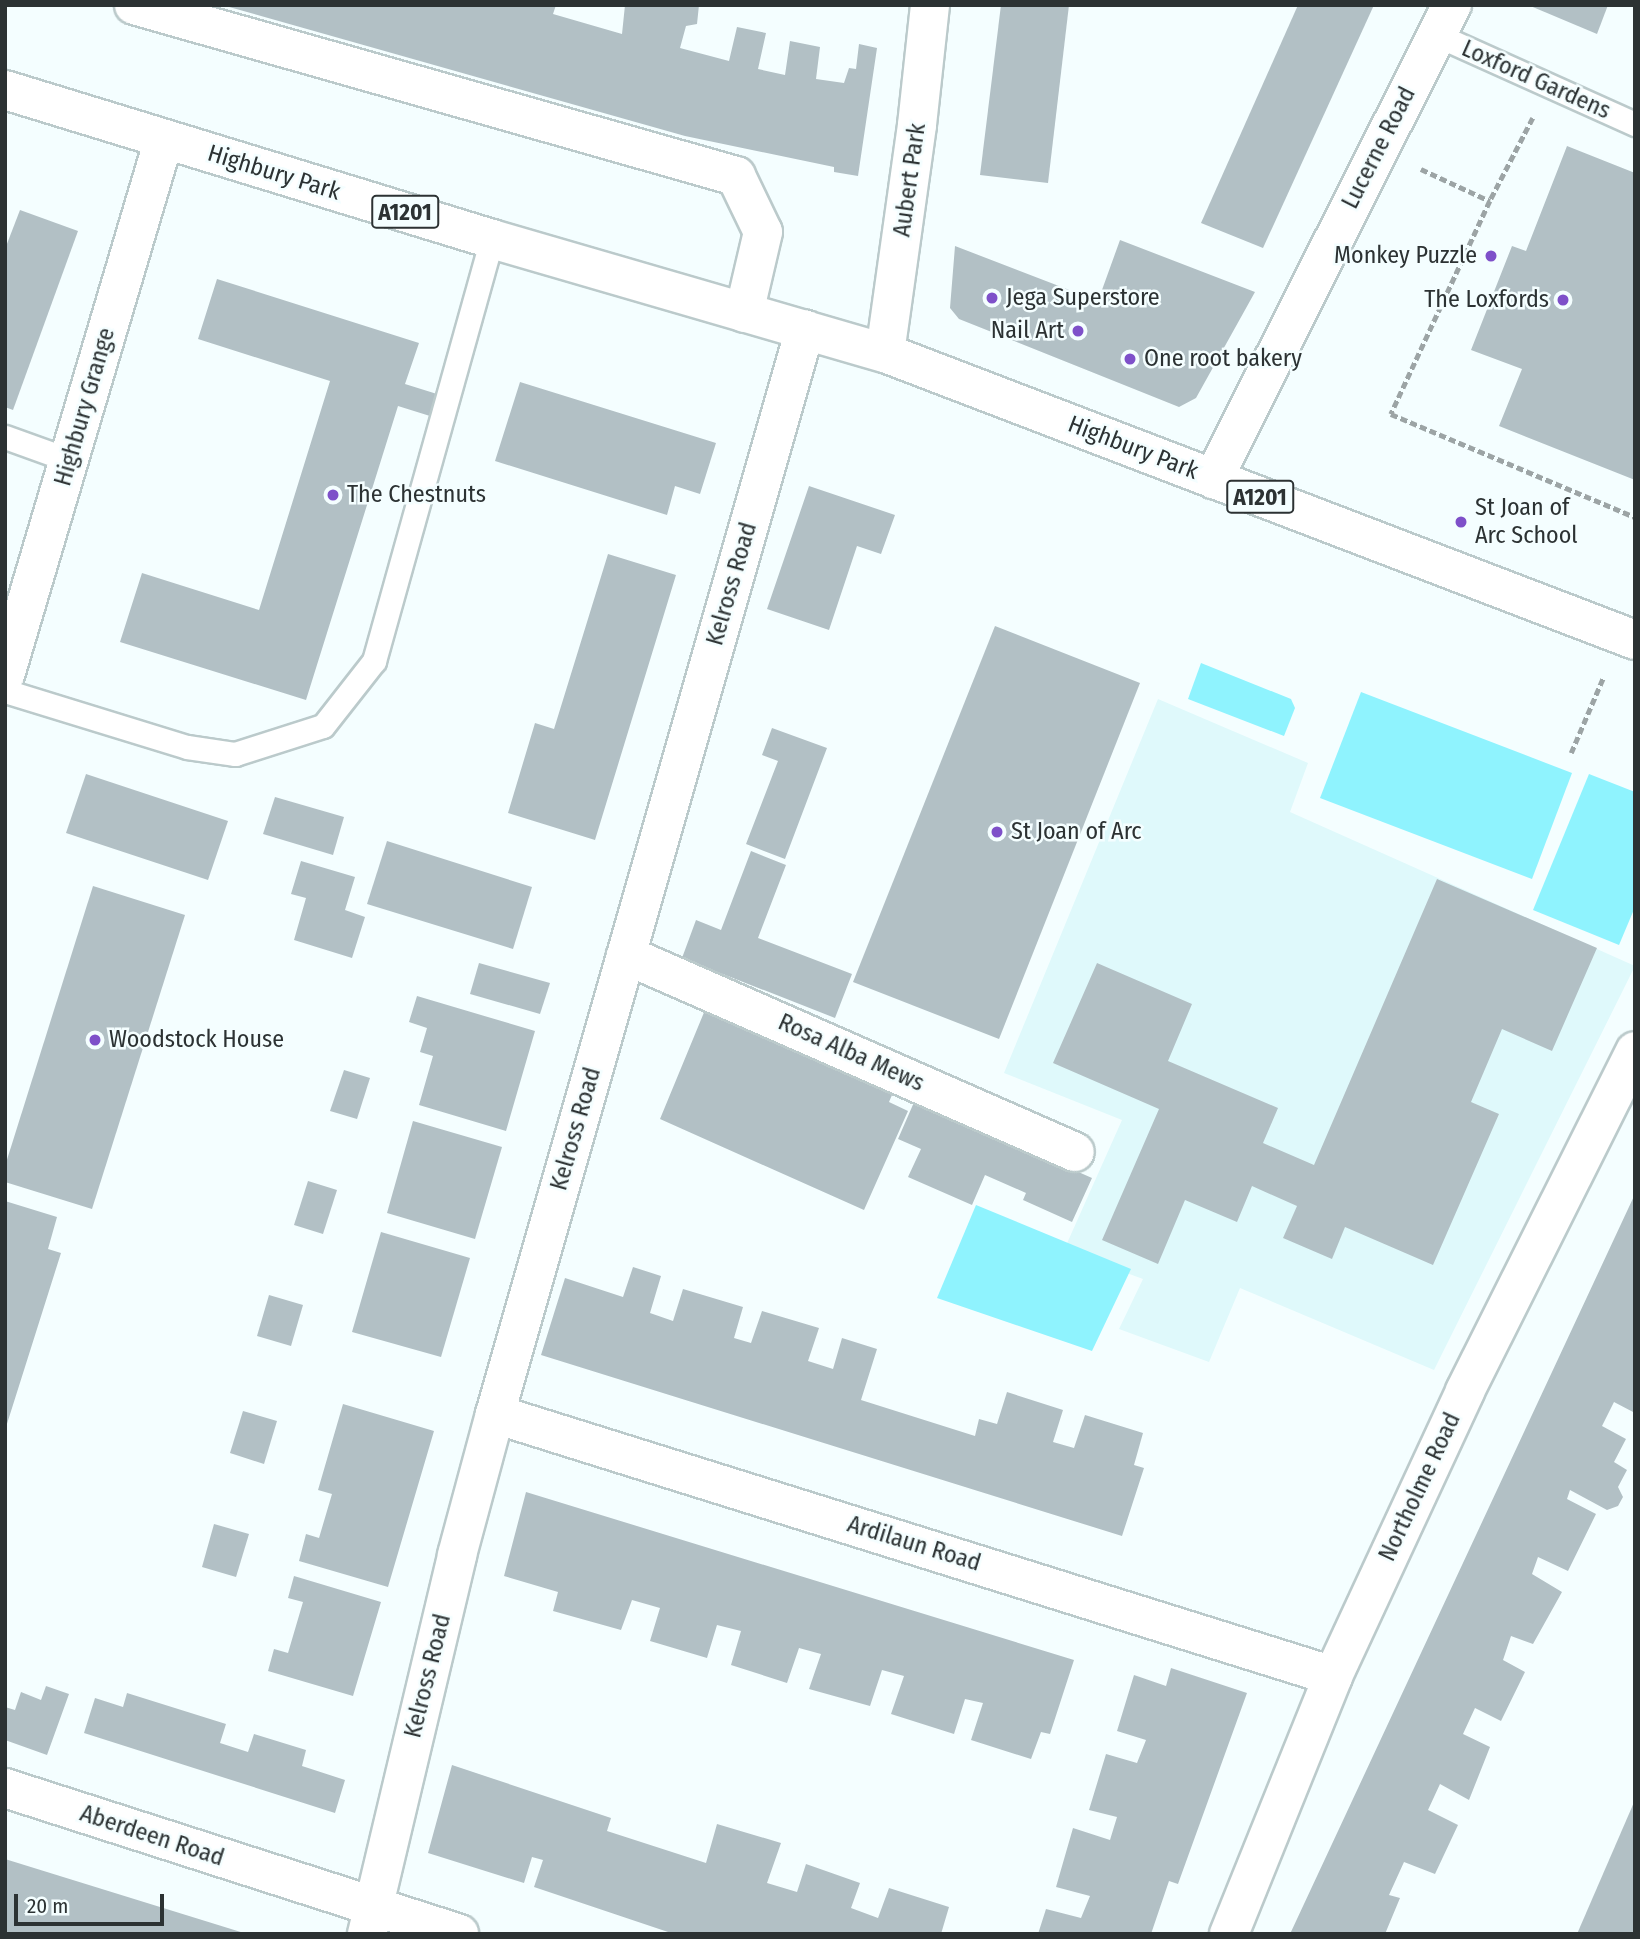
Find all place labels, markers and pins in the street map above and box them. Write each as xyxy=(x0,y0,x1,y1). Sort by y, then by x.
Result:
place label: Monkey Puzzle xyxy=(1334,242,1477,270)
marker: Monkey Puzzle xyxy=(1483,248,1499,264)
place label: Jega Superstore xyxy=(1006,284,1160,312)
place label: The Loxfords xyxy=(1424,286,1549,314)
marker: Jega Superstore xyxy=(984,290,1000,306)
marker: The Loxfords xyxy=(1555,292,1571,308)
place label: Nail Art xyxy=(991,317,1064,345)
marker: Nail Art xyxy=(1070,323,1086,339)
place label: One root bakery xyxy=(1144,345,1302,373)
marker: One root bakery xyxy=(1122,351,1138,367)
place label: The Chestnuts xyxy=(347,481,486,509)
marker: The Chestnuts xyxy=(325,487,341,503)
place label: St Joan of Arc School xyxy=(1475,494,1578,550)
marker: St Joan of Arc School xyxy=(1453,514,1469,530)
place label: St Joan of Arc xyxy=(1011,818,1142,846)
marker: St Joan of Arc xyxy=(989,824,1005,840)
place label: Woodstock House xyxy=(109,1026,284,1054)
marker: Woodstock House xyxy=(87,1032,103,1048)

